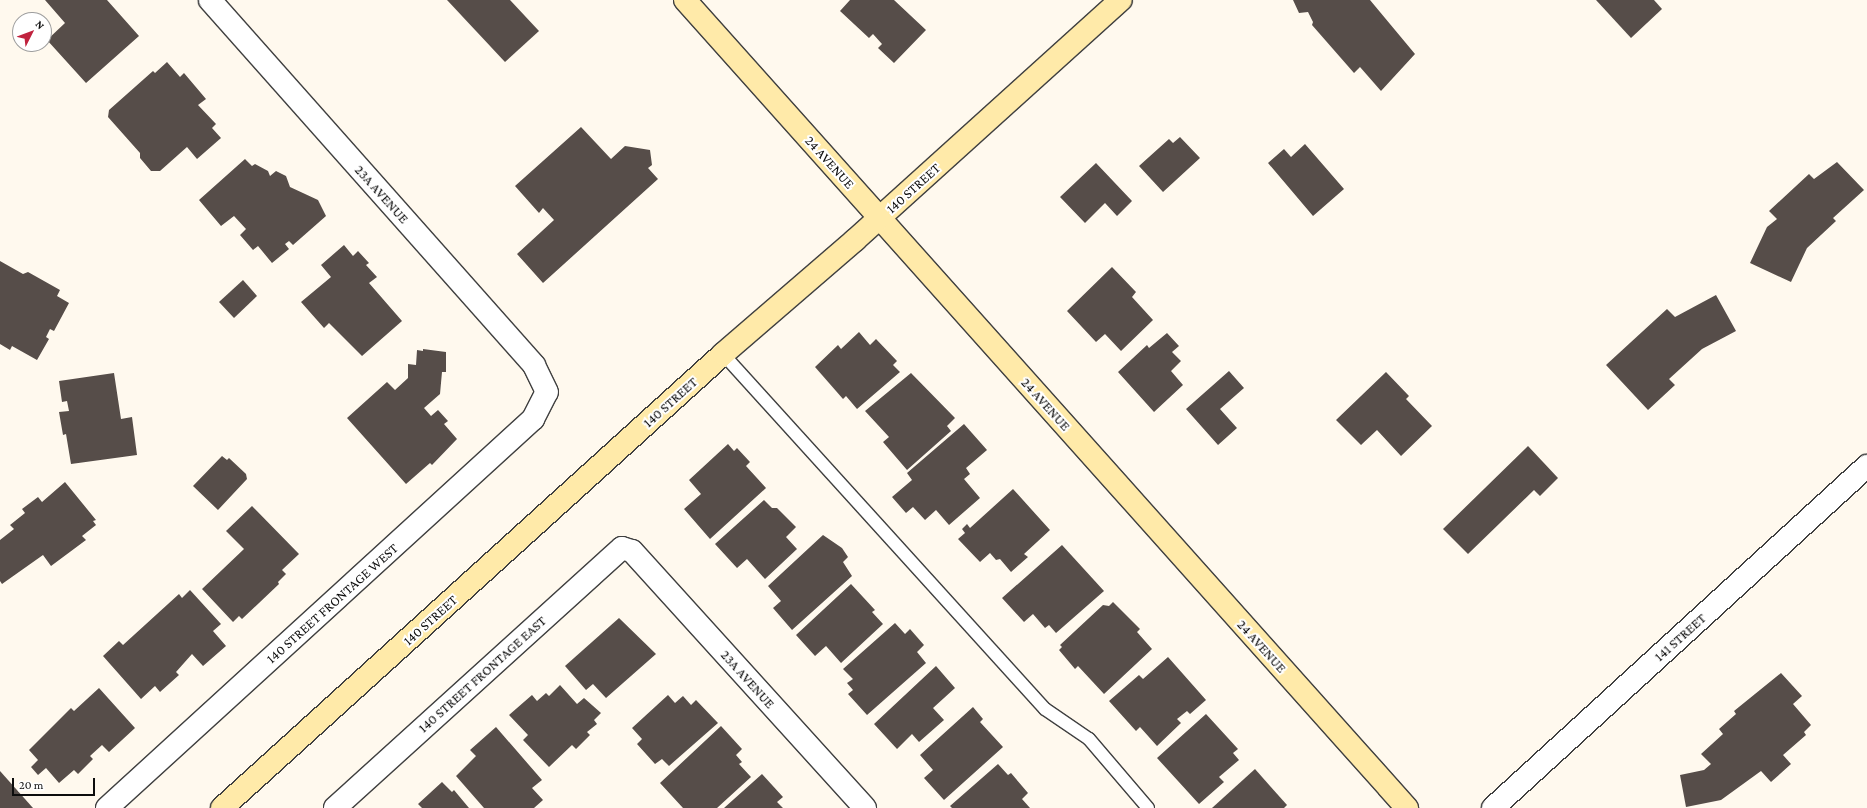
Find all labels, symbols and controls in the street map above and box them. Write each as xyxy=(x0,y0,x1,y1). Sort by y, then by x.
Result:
north arrow xyxy=(12,12,52,52)
text: N xyxy=(33,18,47,31)
street label: 24 AVENUE xyxy=(802,132,858,192)
street label: 140 STREET xyxy=(882,159,944,217)
street label: 23A AVENUE xyxy=(351,161,413,227)
street label: 140 STREET xyxy=(639,373,701,431)
street label: 24 AVENUE xyxy=(1018,374,1074,434)
street label: 140 STREET FRONTAGE WEST xyxy=(263,539,401,667)
street label: 140 STREET xyxy=(399,591,461,649)
street label: 141 STREET xyxy=(1651,609,1709,665)
street label: 140 STREET FRONTAGE EAST xyxy=(415,612,549,736)
street label: 24 AVENUE xyxy=(1234,616,1290,676)
street label: 23A AVENUE xyxy=(717,646,779,712)
scale bar xyxy=(14,770,97,796)
text: 20 m xyxy=(19,778,43,792)

